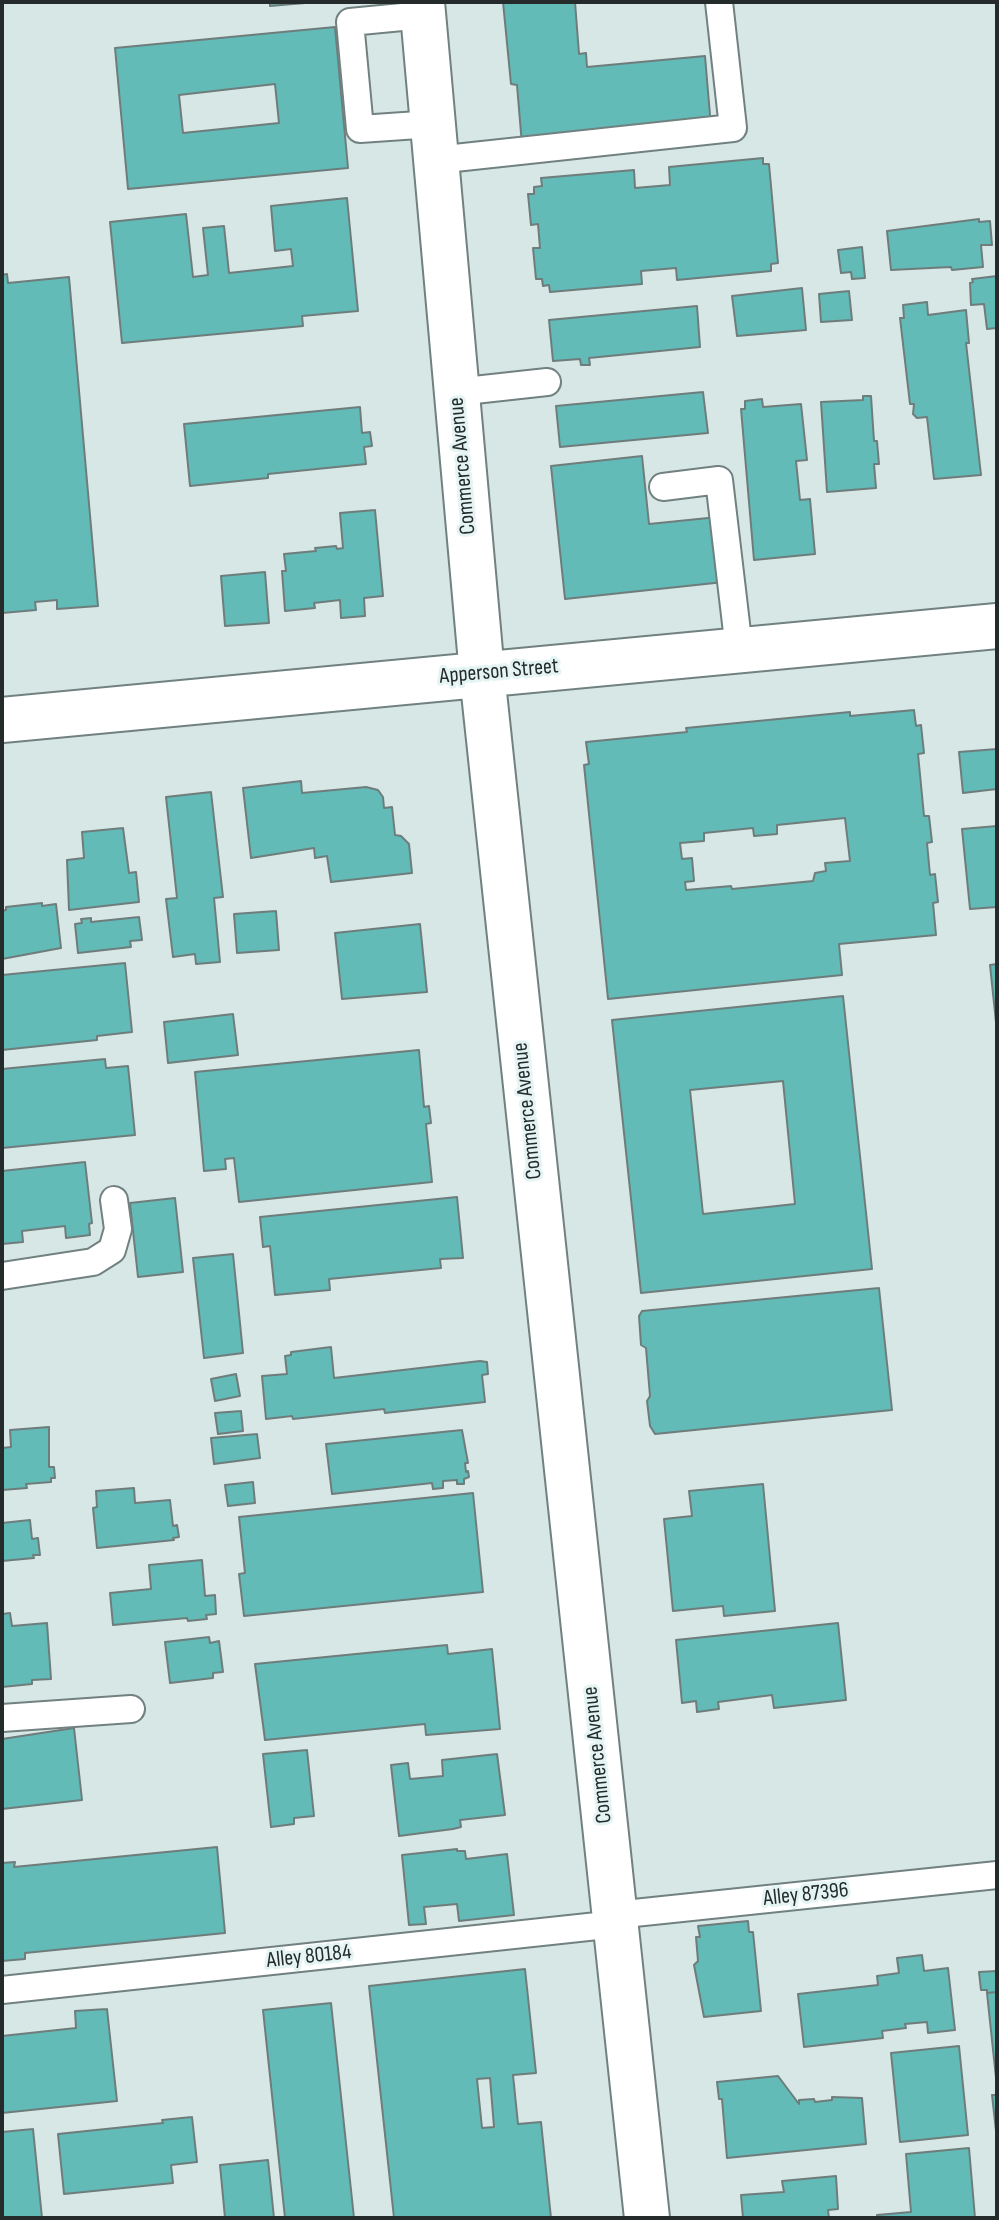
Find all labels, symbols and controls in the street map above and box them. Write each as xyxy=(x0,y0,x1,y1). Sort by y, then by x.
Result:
street label: Commerce Avenue xyxy=(444,396,482,536)
street label: Apperson Street xyxy=(438,654,560,690)
street label: Commerce Avenue xyxy=(508,1041,548,1181)
street label: Commerce Avenue xyxy=(578,1685,618,1825)
street label: Alley 87396 xyxy=(762,1877,850,1913)
street label: Alley 80184 xyxy=(265,1939,353,1975)

